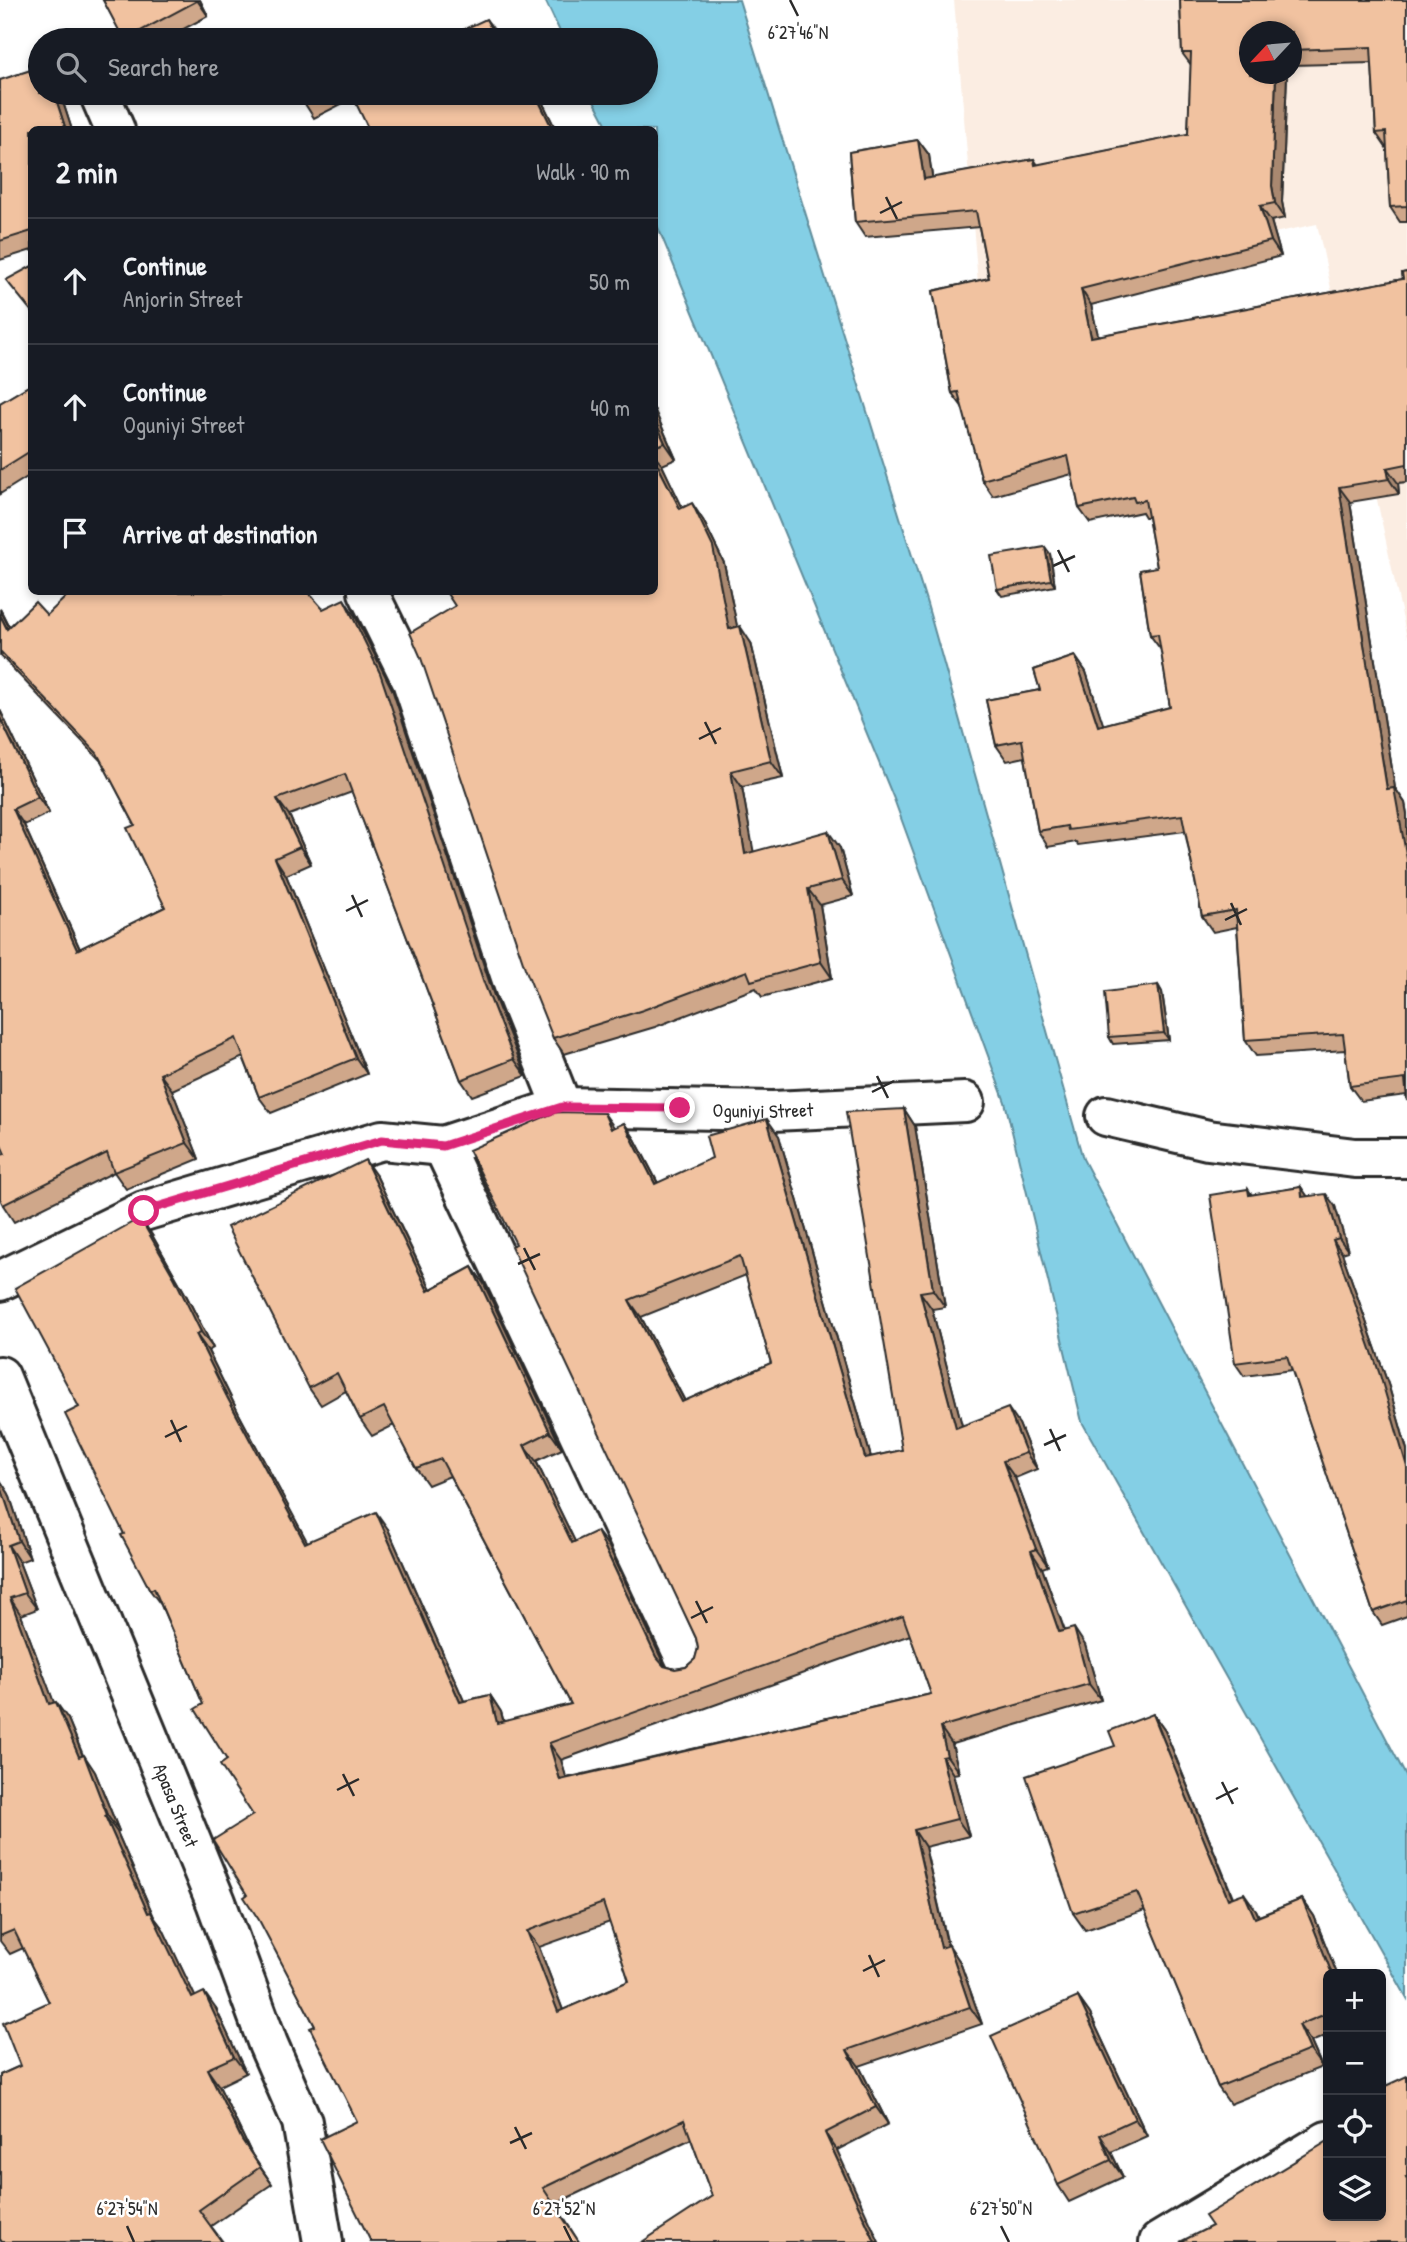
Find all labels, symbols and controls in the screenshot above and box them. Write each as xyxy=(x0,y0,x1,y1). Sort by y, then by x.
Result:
text: 6°27'46"N xyxy=(768,20,828,45)
north arrow xyxy=(1239,21,1302,84)
search box xyxy=(28,28,658,105)
icon: search xyxy=(52,48,90,86)
text: Search here xyxy=(108,49,219,84)
text: 2 min xyxy=(56,152,118,192)
text: Walk · 90 m xyxy=(536,156,630,187)
text: Continue xyxy=(123,248,207,283)
icon: ahead xyxy=(56,262,94,300)
text: 50 m xyxy=(589,266,630,297)
text: Anjorin Street xyxy=(123,283,243,314)
text: Continue xyxy=(123,374,207,409)
icon: ahead xyxy=(56,388,94,426)
text: 40 m xyxy=(590,392,630,423)
text: Oguniyi Street xyxy=(123,409,245,440)
icon: arrive xyxy=(56,514,94,552)
text: Arrive at destination xyxy=(123,516,318,551)
route end xyxy=(664,1092,695,1123)
street label: Oguniyi Street xyxy=(712,1096,814,1124)
route start xyxy=(128,1195,159,1226)
street label: Apasa Street xyxy=(147,1759,205,1851)
map controls xyxy=(1323,1969,1386,2221)
button: + xyxy=(1323,1969,1386,2032)
button: − xyxy=(1323,2032,1386,2095)
button: locate xyxy=(1323,2095,1386,2158)
button: layers xyxy=(1323,2158,1386,2221)
text: 6°27'54"N xyxy=(96,2196,158,2221)
text: 6°27'52"N xyxy=(533,2196,595,2221)
text: 6°27'50"N xyxy=(970,2196,1032,2221)

